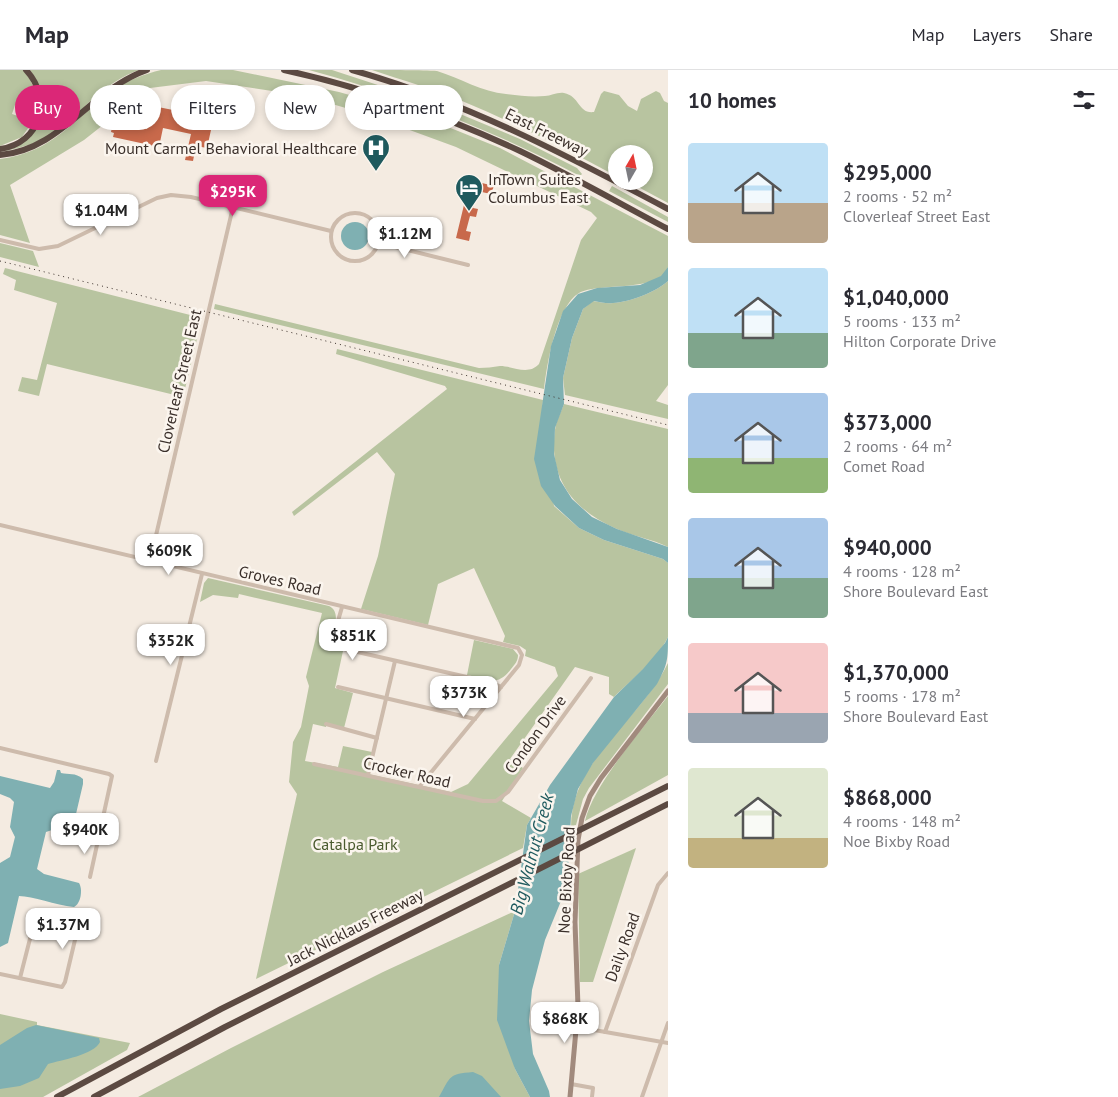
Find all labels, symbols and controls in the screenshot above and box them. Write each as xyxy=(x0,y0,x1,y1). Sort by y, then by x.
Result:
text: Map xyxy=(25,19,69,50)
text: Map xyxy=(912,23,944,46)
text: Layers xyxy=(972,23,1021,46)
text: Share xyxy=(1049,23,1093,46)
chip: Buy xyxy=(15,85,80,130)
chip: Rent xyxy=(90,85,161,130)
chip: Filters xyxy=(171,85,255,130)
chip: New xyxy=(265,85,335,130)
chip: Apartment xyxy=(345,85,463,130)
icon: filters xyxy=(1070,86,1098,114)
text: 10 homes xyxy=(688,87,776,114)
street label: East Freeway xyxy=(502,103,592,161)
hospital icon: Mount Carmel Behavioral Healthcare xyxy=(361,133,391,172)
place label: Mount Carmel Behavioral Healthcare xyxy=(105,138,357,158)
north arrow xyxy=(608,145,652,190)
map controls xyxy=(608,145,653,190)
text: $295,000 xyxy=(843,159,932,186)
icon: home xyxy=(728,163,788,223)
place label: InTown Suites Columbus East xyxy=(488,169,589,207)
hotel icon: InTown Suites Columbus East xyxy=(454,173,484,212)
pin: $295K xyxy=(198,174,268,217)
text: $295K xyxy=(210,181,256,201)
text: 2 rooms · 52 m² xyxy=(843,186,952,206)
pin: $1.04M xyxy=(60,194,142,236)
text: $1.04M xyxy=(74,200,128,220)
text: Cloverleaf Street East xyxy=(843,206,990,226)
pin: $1.12M xyxy=(364,216,446,259)
text: $1.12M xyxy=(378,223,432,243)
text: $1,040,000 xyxy=(843,284,949,311)
icon: home xyxy=(728,288,788,348)
street label: Cloverleaf Street East xyxy=(153,306,205,455)
text: 5 rooms · 133 m² xyxy=(843,311,961,331)
text: Hilton Corporate Drive xyxy=(843,331,996,351)
text: $373,000 xyxy=(843,409,932,436)
icon: home xyxy=(728,413,788,473)
text: 2 rooms · 64 m² xyxy=(843,436,952,456)
text: Comet Road xyxy=(843,456,925,476)
pin: $609K xyxy=(134,534,204,576)
text: $940,000 xyxy=(843,534,932,561)
icon: home xyxy=(728,538,788,598)
text: $609K xyxy=(146,540,192,560)
street label: Groves Road xyxy=(237,561,323,599)
text: 4 rooms · 128 m² xyxy=(843,561,961,581)
text: Shore Boulevard East xyxy=(843,581,988,601)
pin: $851K xyxy=(318,618,388,661)
pin: $352K xyxy=(136,624,206,666)
text: $851K xyxy=(330,625,376,645)
text: $352K xyxy=(148,630,194,650)
text: $1,370,000 xyxy=(843,659,949,686)
icon: home xyxy=(728,663,788,723)
pin: $373K xyxy=(429,676,499,718)
text: $373K xyxy=(441,682,487,702)
text: 5 rooms · 178 m² xyxy=(843,686,961,706)
street label: Condon Drive xyxy=(500,691,570,777)
text: Shore Boulevard East xyxy=(843,706,988,726)
street label: Crocker Road xyxy=(361,752,453,792)
text: $868,000 xyxy=(843,784,932,811)
icon: home xyxy=(728,788,788,848)
water label: Big Walnut Creek xyxy=(504,790,559,917)
text: 4 rooms · 148 m² xyxy=(843,811,961,831)
pin: $940K xyxy=(50,812,120,855)
text: $940K xyxy=(62,819,108,839)
street label: Noe Bixby Road xyxy=(553,826,579,934)
text: Noe Bixby Road xyxy=(843,831,950,851)
park label: Catalpa Park xyxy=(312,834,398,854)
street label: Jack Nicklaus Freeway xyxy=(283,884,427,970)
pin: $1.37M xyxy=(22,908,104,950)
street label: Daily Road xyxy=(600,910,644,984)
text: $1.37M xyxy=(36,914,90,934)
pin: $868K xyxy=(530,1002,600,1044)
text: $868K xyxy=(542,1008,588,1028)

